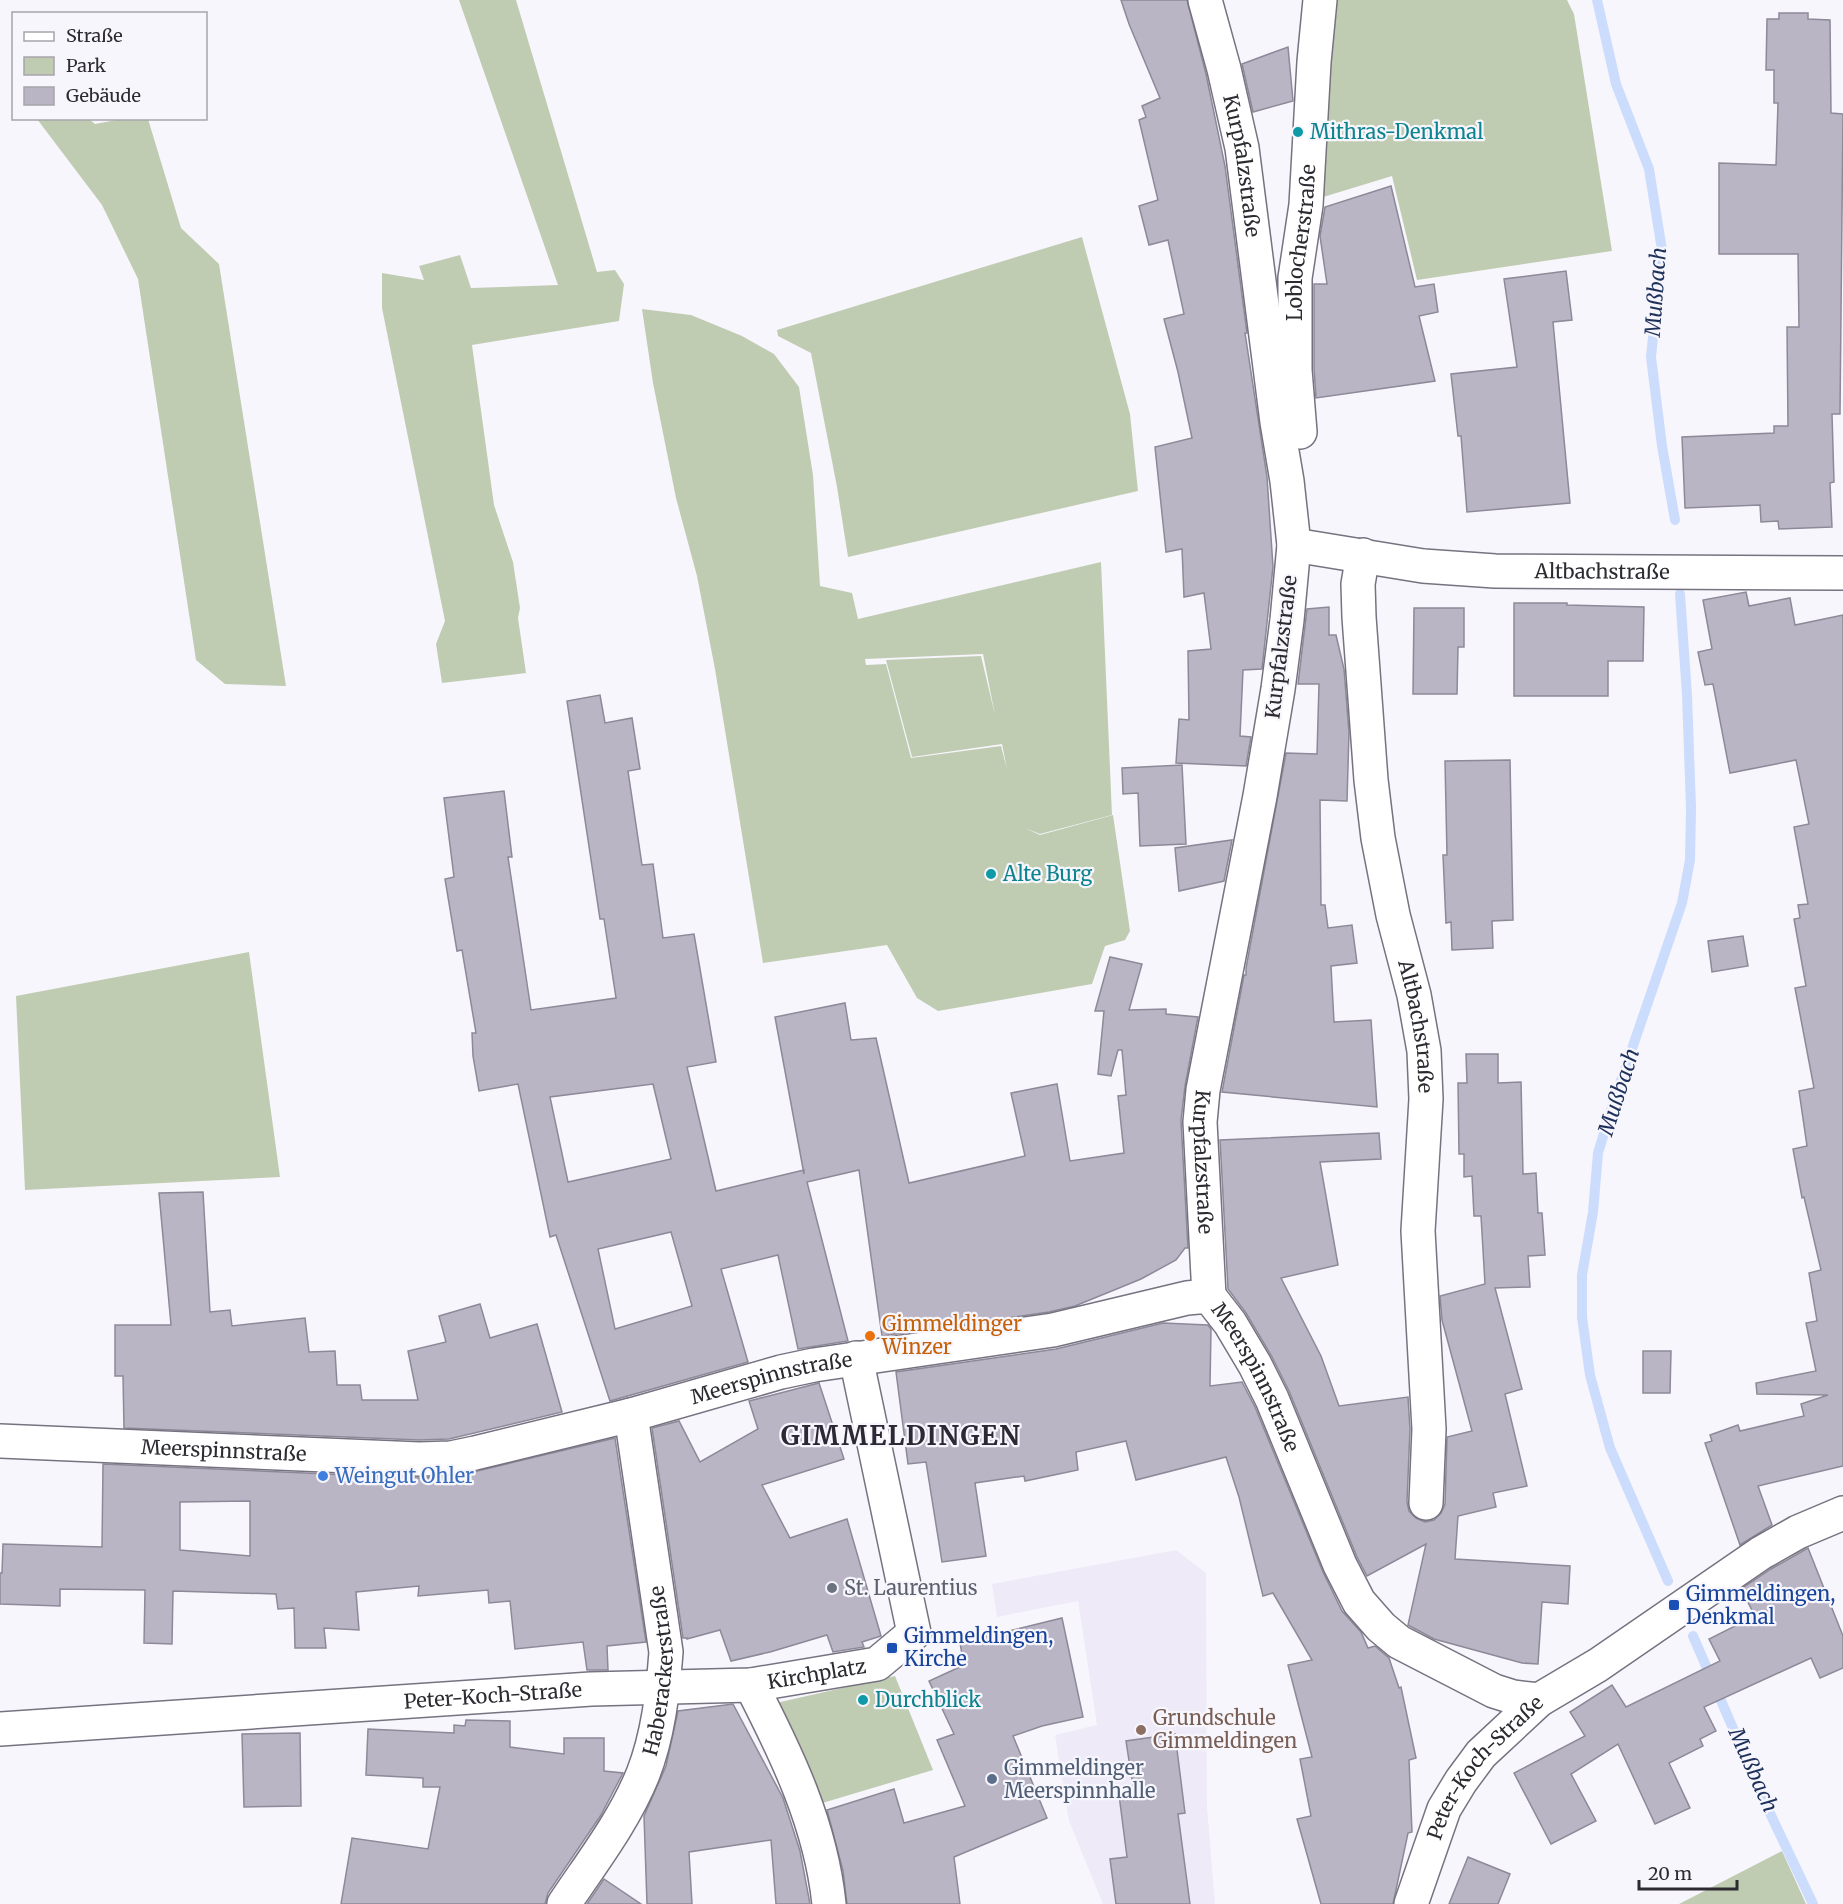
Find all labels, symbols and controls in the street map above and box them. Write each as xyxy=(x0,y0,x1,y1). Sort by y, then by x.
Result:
legend xyxy=(12,12,207,120)
text: Straße xyxy=(66,24,123,47)
text: Park xyxy=(66,54,107,77)
text: Gebäude xyxy=(66,84,141,107)
street label: Kurpfalzstraße xyxy=(1218,92,1266,238)
place label: Mithras-Denkmal xyxy=(1310,119,1483,144)
marker: Mithras-Denkmal xyxy=(1291,125,1305,139)
street label: Loblocherstraße xyxy=(1282,164,1320,321)
water label: Mußbach xyxy=(1639,246,1672,339)
street label: Altbachstraße xyxy=(1534,558,1670,584)
street label: Kurpfalzstraße xyxy=(1259,574,1302,720)
place label: Alte Burg xyxy=(1002,861,1092,886)
marker: Alte Burg xyxy=(984,867,998,881)
street label: Altbachstraße xyxy=(1393,956,1439,1094)
water label: Mußbach xyxy=(1591,1045,1645,1140)
street label: Kurpfalzstraße xyxy=(1188,1089,1219,1235)
street label: Meerspinnstraße xyxy=(1207,1297,1305,1455)
place label: Gimmeldinger Winzer xyxy=(881,1311,1022,1359)
marker: Gimmeldinger Winzer xyxy=(863,1329,877,1343)
street label: Meerspinnstraße xyxy=(688,1347,854,1409)
district label: GIMMELDINGEN xyxy=(781,1419,1021,1452)
street label: Meerspinnstraße xyxy=(141,1434,307,1466)
place label: Weingut Ohler xyxy=(334,1463,474,1488)
marker: Weingut Ohler xyxy=(316,1469,330,1483)
place label: St. Laurentius xyxy=(844,1575,978,1600)
marker: St. Laurentius xyxy=(825,1581,839,1595)
place label: Gimmeldingen, Denkmal xyxy=(1686,1581,1835,1629)
street label: Haberackerstraße xyxy=(637,1584,678,1758)
marker: Gimmeldingen, Denkmal xyxy=(1667,1598,1681,1612)
place label: Gimmeldingen, Kirche xyxy=(904,1623,1053,1671)
marker: Gimmeldingen, Kirche xyxy=(885,1641,899,1655)
street label: Kirchplatz xyxy=(765,1653,868,1694)
street label: Peter-Koch-Straße xyxy=(403,1677,583,1714)
place label: Durchblick xyxy=(875,1687,981,1712)
street label: Peter-Koch-Straße xyxy=(1421,1690,1548,1843)
marker: Durchblick xyxy=(856,1693,870,1707)
place label: Grundschule Gimmeldingen xyxy=(1153,1705,1297,1753)
water label: Mußbach xyxy=(1722,1722,1784,1816)
marker: Grundschule Gimmeldingen xyxy=(1134,1723,1148,1737)
place label: Gimmeldinger Meerspinnhalle xyxy=(1004,1755,1155,1803)
marker: Gimmeldinger Meerspinnhalle xyxy=(985,1772,999,1786)
scale bar xyxy=(1639,1853,1736,1891)
text: 20 m xyxy=(1648,1862,1692,1885)

